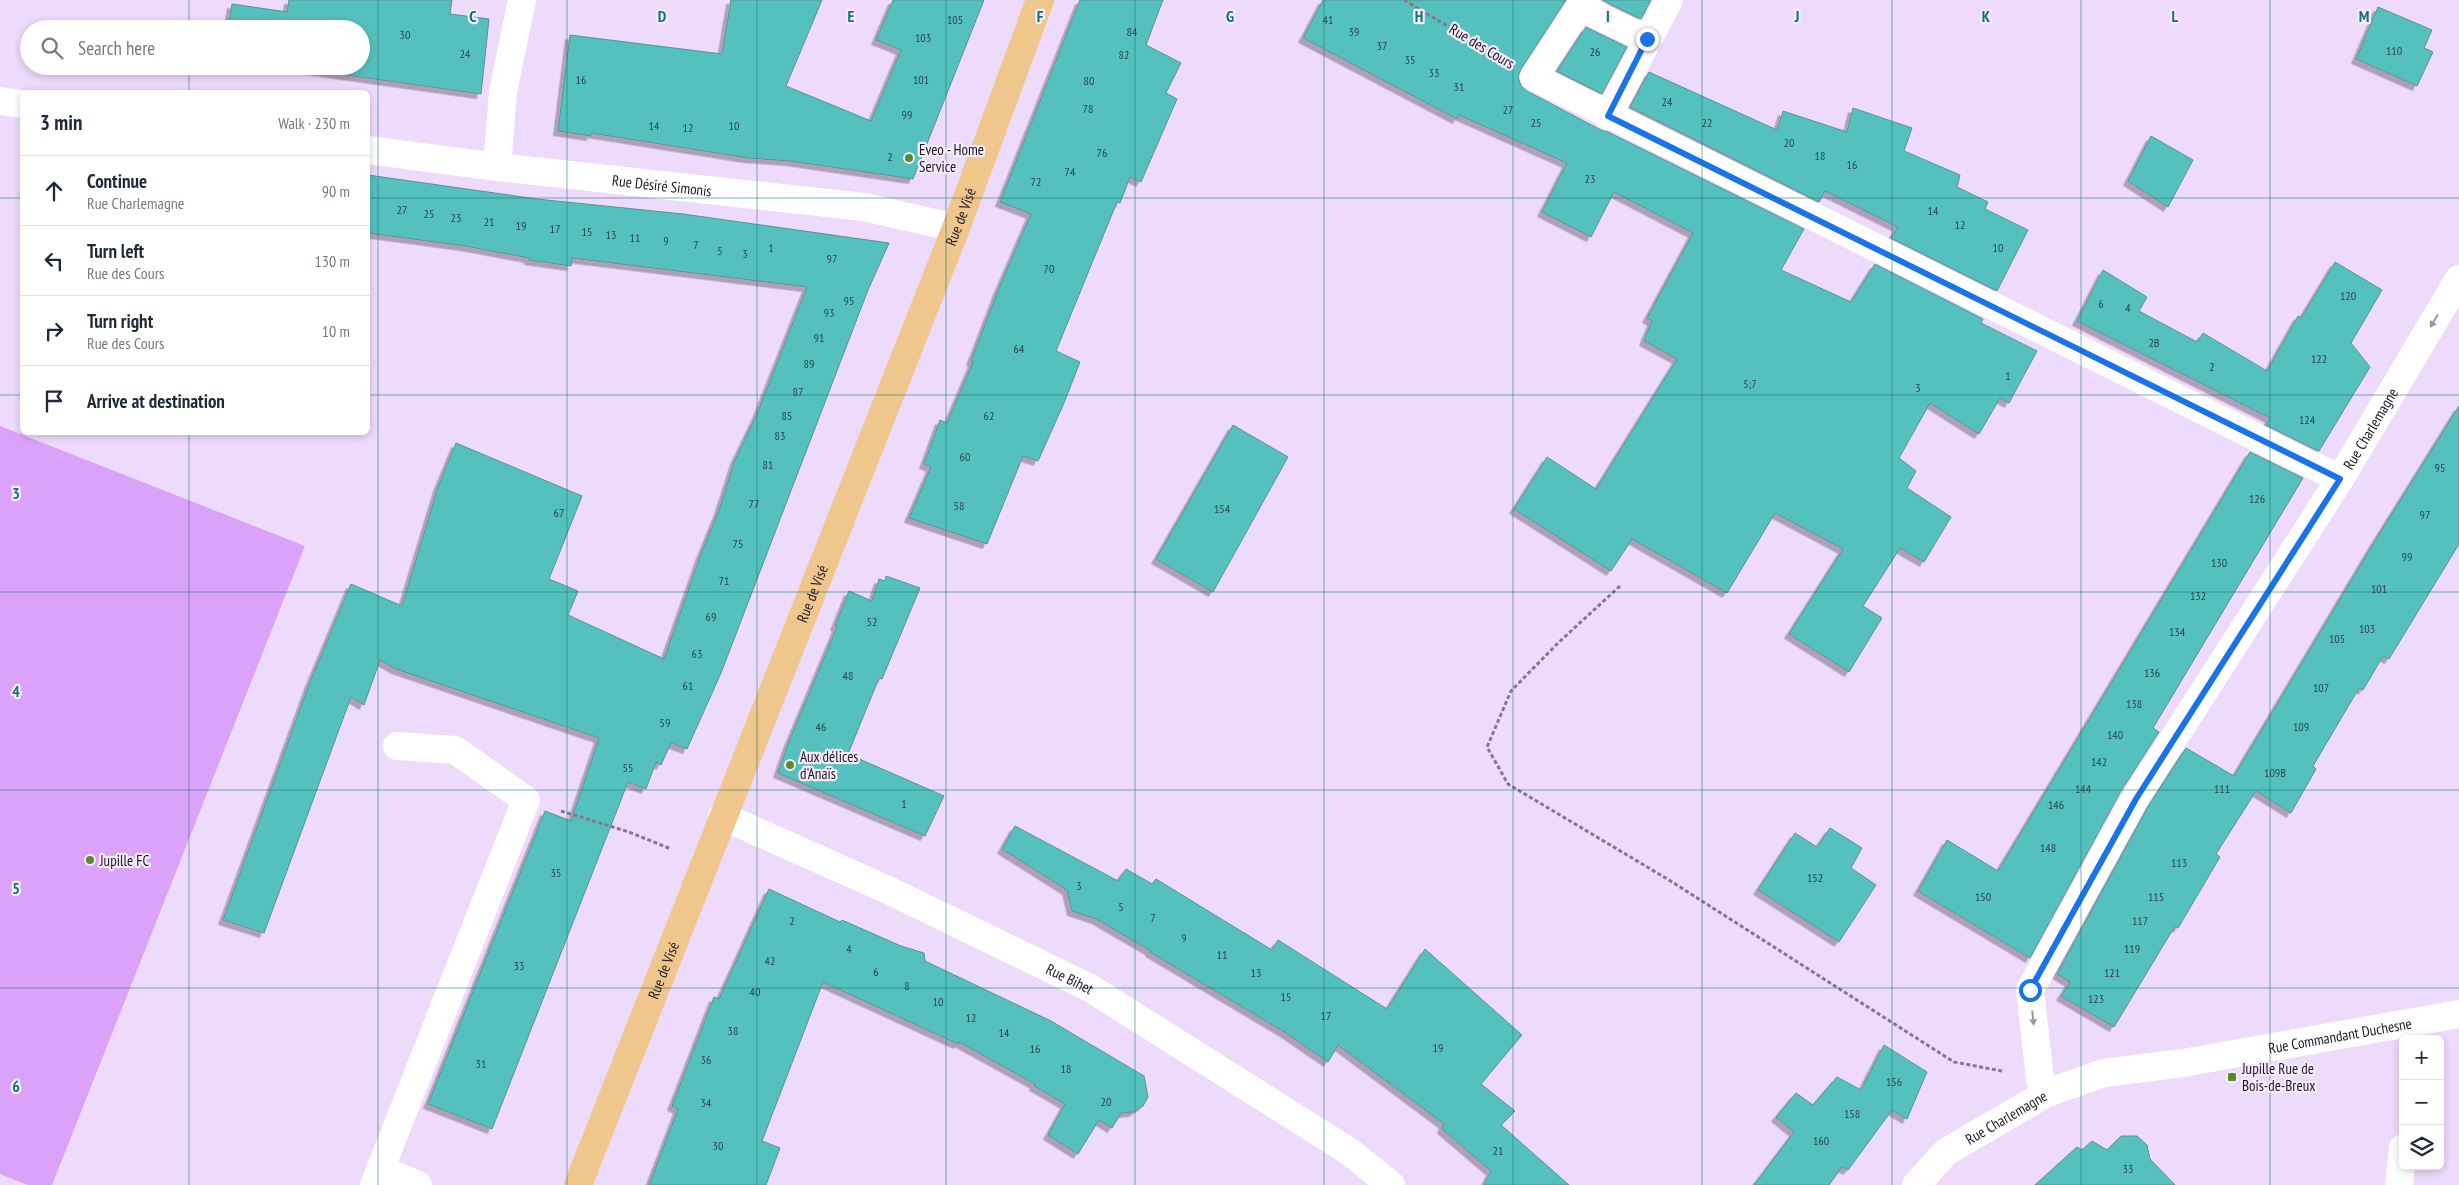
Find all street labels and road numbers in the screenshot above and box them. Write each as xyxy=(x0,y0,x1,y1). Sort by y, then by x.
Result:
street label: Rue des Cours xyxy=(1446,19,1518,73)
street label: Rue Désiré Simonis xyxy=(611,170,713,200)
street label: Rue de Visé xyxy=(941,185,979,248)
street label: Rue Charlemagne xyxy=(2339,384,2402,473)
street label: Rue de Visé xyxy=(792,562,832,625)
street label: Rue de Visé xyxy=(643,939,683,1002)
street label: Rue Bihet xyxy=(1043,959,1098,998)
street label: Rue Commandant Duchesne xyxy=(2267,1013,2413,1057)
street label: Rue Charlemagne xyxy=(1962,1086,2050,1148)

